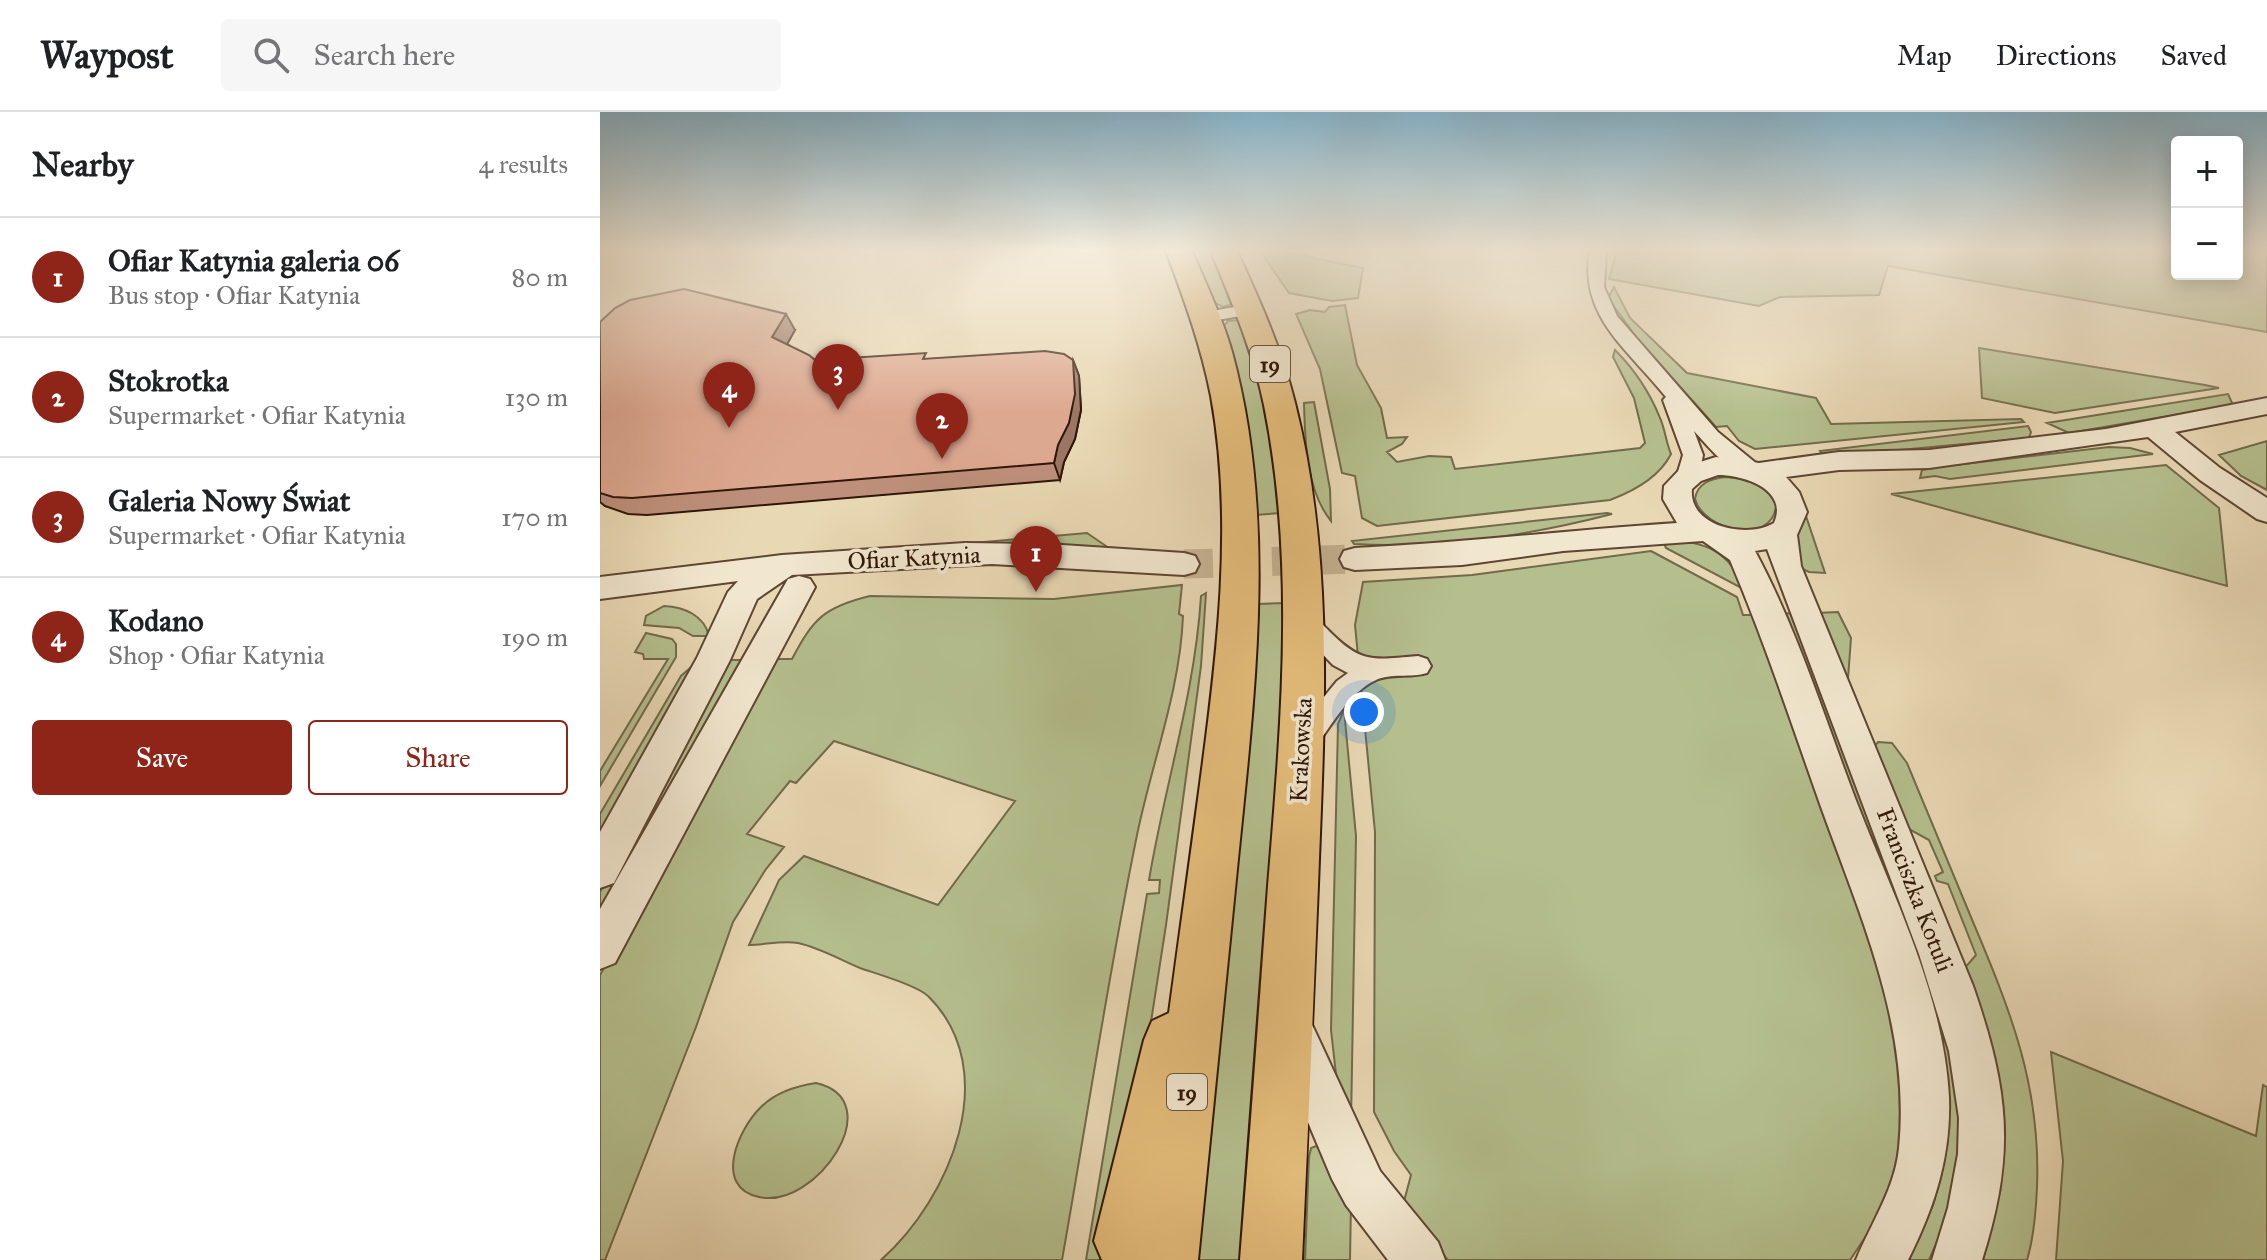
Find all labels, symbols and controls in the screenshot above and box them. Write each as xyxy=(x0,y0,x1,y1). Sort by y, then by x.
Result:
search box xyxy=(221,19,781,91)
text: Waypost xyxy=(40,32,173,78)
icon: search xyxy=(249,33,293,77)
text: Search here xyxy=(313,37,455,73)
text: Map xyxy=(1897,38,1952,73)
text: Directions xyxy=(1996,38,2117,73)
text: Saved xyxy=(2161,38,2227,73)
map controls xyxy=(2171,136,2243,280)
button: + xyxy=(2171,136,2243,208)
text: Nearby xyxy=(32,144,134,185)
text: 4 results xyxy=(479,148,568,180)
button: − xyxy=(2171,208,2243,280)
text: Ofiar Katynia galeria 06 xyxy=(108,243,400,279)
text: 1 xyxy=(53,261,63,293)
text: 80 m xyxy=(512,261,568,293)
text: Bus stop · Ofiar Katynia xyxy=(108,279,360,311)
pin: 3 xyxy=(812,344,864,410)
road number: 19 xyxy=(1250,346,1290,382)
pin: 4 xyxy=(703,362,755,428)
text: Stokrotka xyxy=(108,363,229,399)
text: 2 xyxy=(52,381,64,413)
text: 130 m xyxy=(505,381,568,413)
pin: 2 xyxy=(916,393,968,459)
text: Supermarket · Ofiar Katynia xyxy=(108,399,406,431)
text: Galeria Nowy Świat xyxy=(108,483,350,519)
text: 3 xyxy=(53,501,63,533)
text: 170 m xyxy=(501,501,568,533)
text: Supermarket · Ofiar Katynia xyxy=(108,519,406,551)
pin: 1 xyxy=(1010,526,1062,592)
street label: Ofiar Katynia xyxy=(847,539,982,576)
text: Kodano xyxy=(108,603,204,639)
text: 4 xyxy=(51,621,65,653)
text: 190 m xyxy=(501,621,568,653)
text: Shop · Ofiar Katynia xyxy=(108,639,325,671)
your location xyxy=(1344,692,1384,732)
street label: Krakowska xyxy=(1283,696,1319,803)
button: Save xyxy=(32,720,292,795)
button: Share xyxy=(308,720,568,795)
street label: Franciszka Kotuli xyxy=(1870,804,1960,977)
road number: 19 xyxy=(1167,1074,1207,1110)

